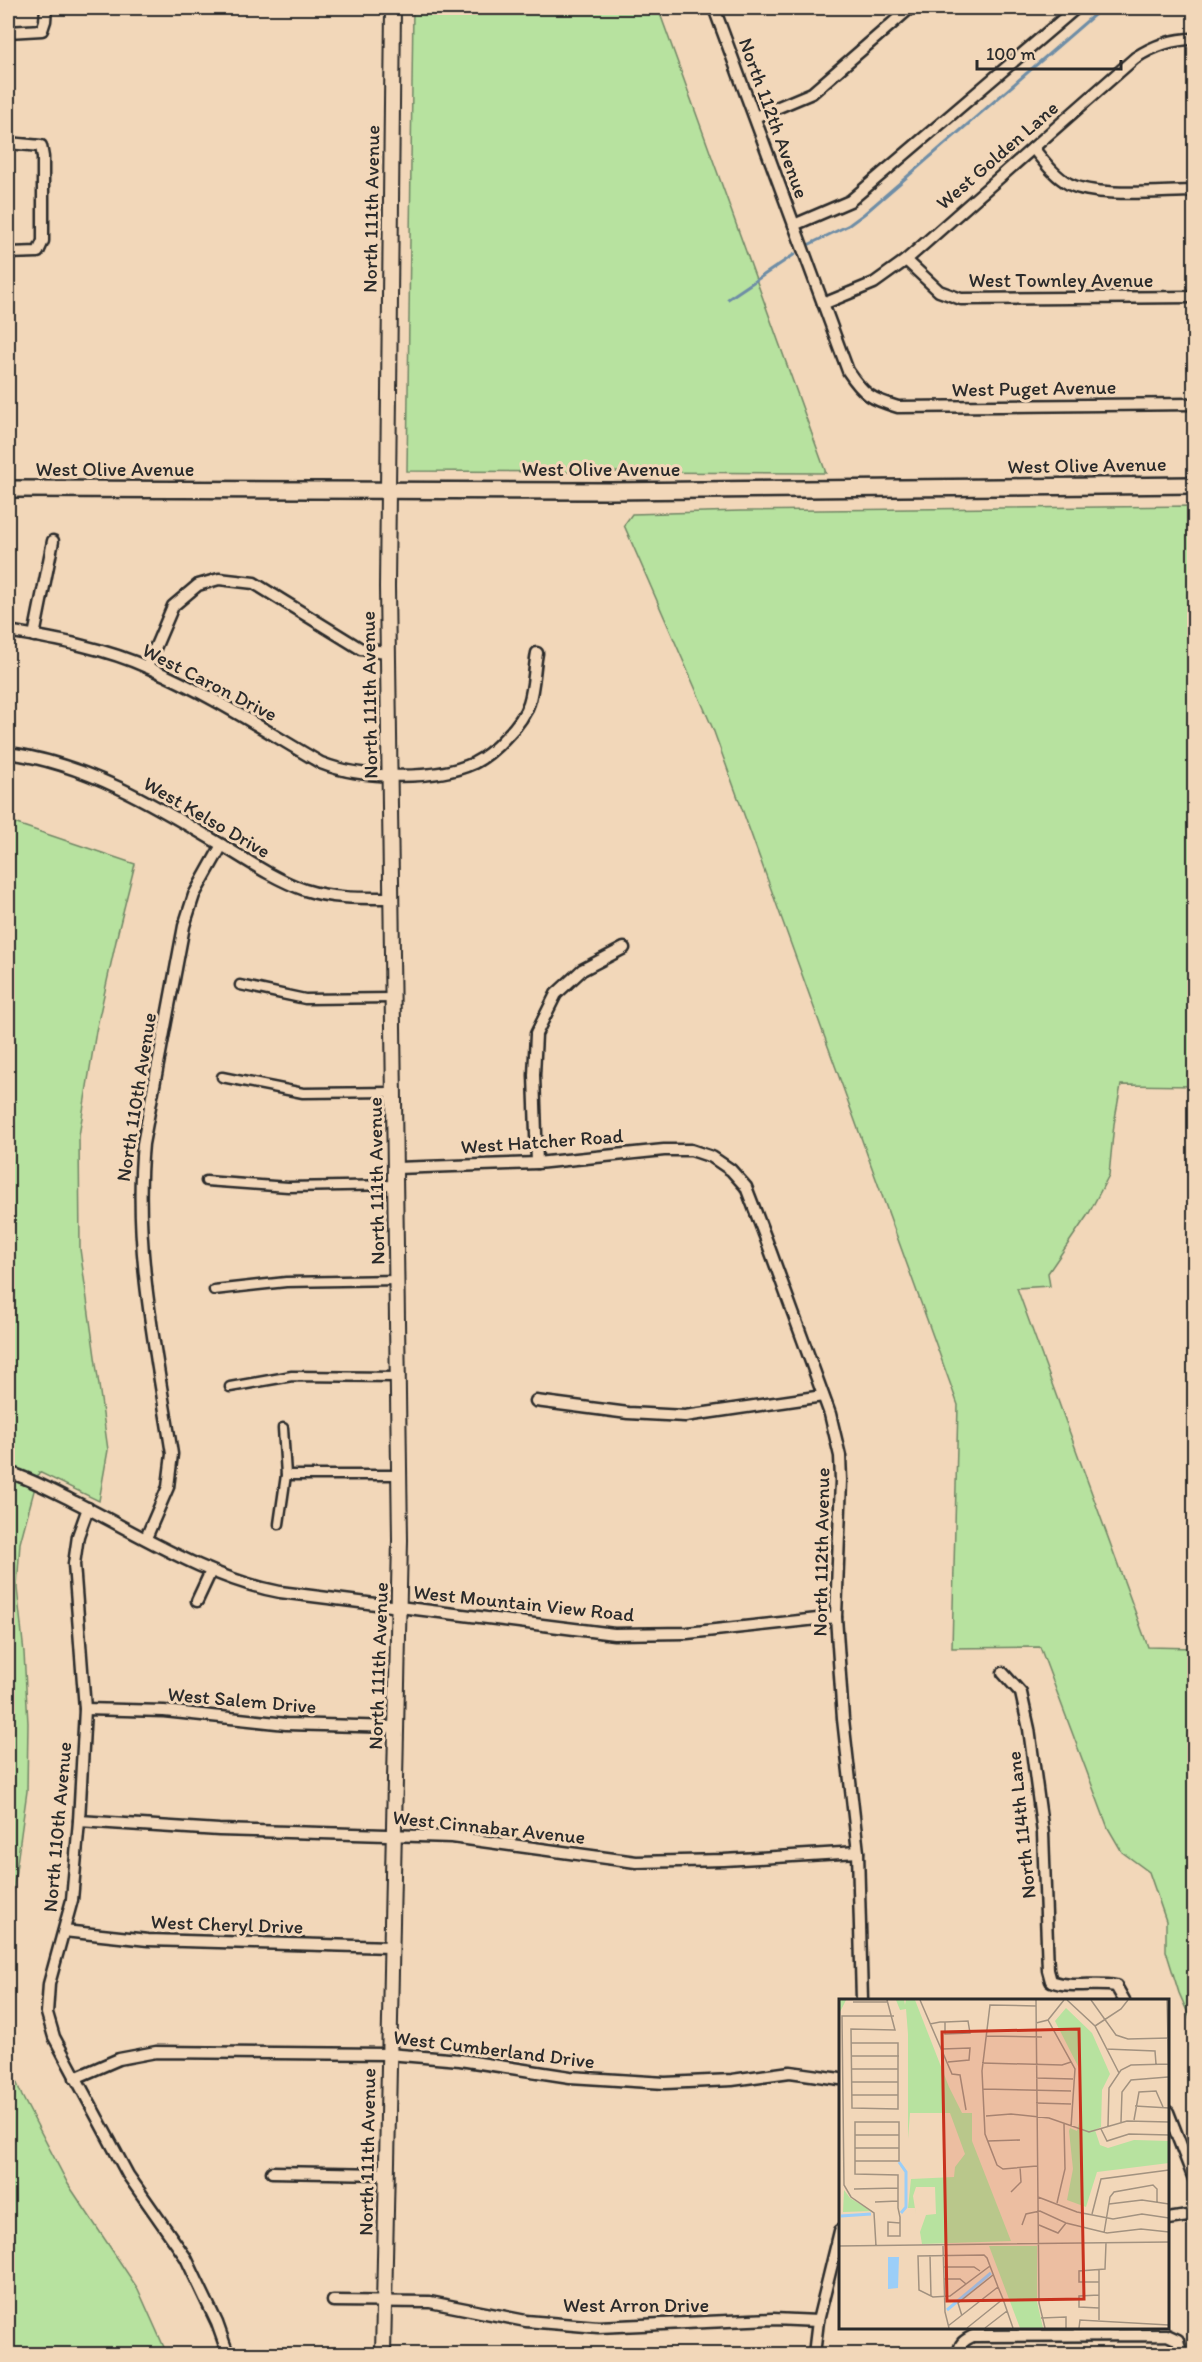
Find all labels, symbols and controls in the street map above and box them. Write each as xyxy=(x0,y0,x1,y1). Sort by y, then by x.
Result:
scale bar xyxy=(977,33,1121,71)
street label: North 112th Avenue xyxy=(734,34,814,202)
text: 100 m xyxy=(986,43,1036,65)
street label: West Golden Lane xyxy=(931,96,1063,214)
street label: North 111th Avenue xyxy=(358,125,384,293)
street label: West Townley Avenue xyxy=(969,268,1153,292)
street label: West Puget Avenue xyxy=(951,375,1117,401)
street label: West Olive Avenue xyxy=(1007,452,1167,478)
street label: West Olive Avenue xyxy=(35,457,195,481)
street label: West Olive Avenue xyxy=(521,457,681,481)
street label: North 111th Avenue xyxy=(356,611,382,779)
street label: West Caron Drive xyxy=(139,638,281,726)
street label: West Kelso Drive xyxy=(139,771,275,863)
street label: North 110th Avenue xyxy=(111,1011,161,1183)
street label: North 111th Avenue xyxy=(363,1097,389,1265)
street label: West Hatcher Road xyxy=(460,1123,624,1159)
street label: North 112th Avenue xyxy=(808,1467,834,1637)
street label: West Mountain View Road xyxy=(412,1579,636,1627)
street label: North 111th Avenue xyxy=(363,1582,393,1750)
street label: West Salem Drive xyxy=(167,1682,317,1718)
street label: North 110th Avenue xyxy=(38,1741,76,1913)
street label: North 114th Lane xyxy=(1001,1750,1041,1900)
street label: West Cinnabar Avenue xyxy=(391,1805,587,1849)
street label: West Cheryl Drive xyxy=(150,1909,304,1939)
inset map xyxy=(839,1999,1169,2329)
street label: West Cumberland Drive xyxy=(392,2025,596,2073)
street label: North 111th Avenue xyxy=(354,2068,380,2236)
street label: West Arron Drive xyxy=(563,2293,709,2317)

